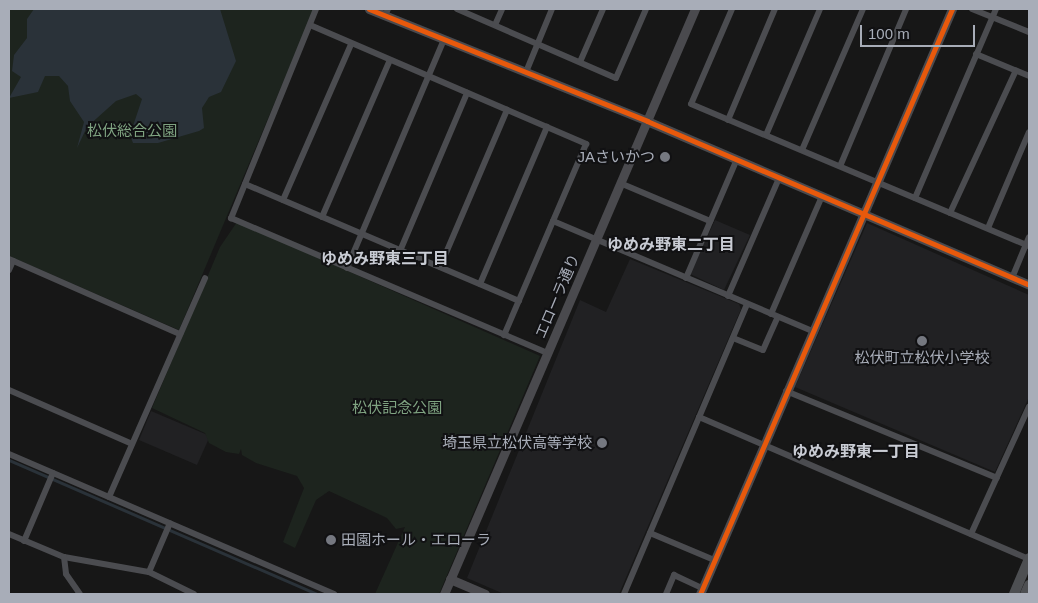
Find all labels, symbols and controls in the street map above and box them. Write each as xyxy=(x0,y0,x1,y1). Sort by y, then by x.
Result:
scale bar xyxy=(863,15,978,47)
text: 100 m xyxy=(868,25,910,42)
park label: 松伏総合公園 xyxy=(87,122,177,140)
place label: JAさいかつ xyxy=(577,148,655,166)
marker: JAさいかつ xyxy=(659,151,671,163)
district label: ゆめみ野東二丁目 xyxy=(607,235,735,255)
district label: ゆめみ野東三丁目 xyxy=(321,249,449,269)
street label: エローラ通り xyxy=(531,251,583,341)
marker: 松伏町立松伏小学校 xyxy=(916,335,928,347)
place label: 松伏町立松伏小学校 xyxy=(855,349,989,367)
park label: 松伏記念公園 xyxy=(352,399,442,417)
place label: 埼玉県立松伏高等学校 xyxy=(442,434,592,452)
marker: 埼玉県立松伏高等学校 xyxy=(596,437,608,449)
district label: ゆめみ野東一丁目 xyxy=(792,442,920,462)
place label: 田園ホール・エローラ xyxy=(341,531,491,549)
marker: 田園ホール・エローラ xyxy=(325,534,337,546)

